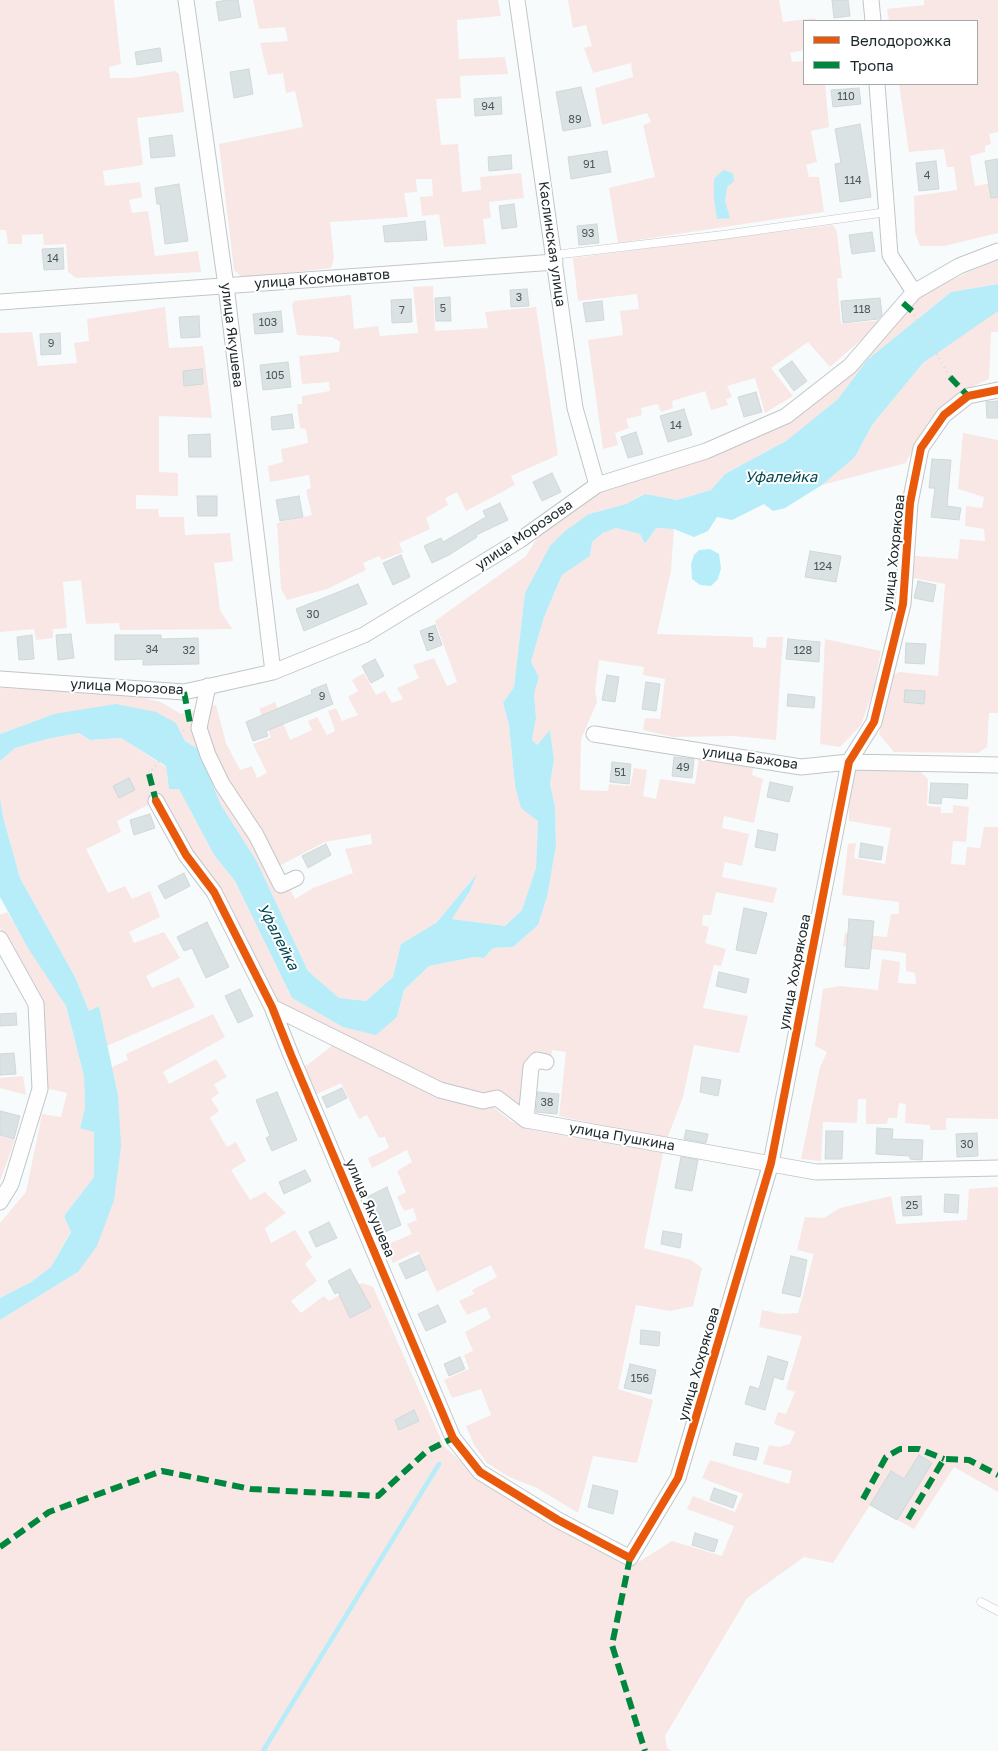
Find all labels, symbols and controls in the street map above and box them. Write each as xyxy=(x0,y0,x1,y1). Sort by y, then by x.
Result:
legend xyxy=(803,20,978,85)
text: Велодорожка xyxy=(850,31,951,49)
text: Тропа xyxy=(850,56,894,74)
house number: 110 xyxy=(837,90,855,104)
house number: 94 xyxy=(481,100,495,114)
house number: 89 xyxy=(568,113,582,127)
house number: 91 xyxy=(583,158,595,172)
house number: 4 xyxy=(924,169,930,183)
house number: 114 xyxy=(844,174,862,188)
street label: Каслинская улица xyxy=(535,180,569,308)
house number: 93 xyxy=(581,227,595,241)
house number: 14 xyxy=(47,252,59,266)
street label: улица Космонавтов xyxy=(254,266,390,292)
street label: улица Якушева xyxy=(217,282,247,388)
house number: 3 xyxy=(516,291,522,305)
house number: 5 xyxy=(440,302,446,316)
house number: 118 xyxy=(853,303,871,317)
house number: 7 xyxy=(399,304,405,318)
house number: 103 xyxy=(259,316,277,330)
house number: 9 xyxy=(48,337,54,351)
house number: 105 xyxy=(266,369,284,383)
house number: 14 xyxy=(670,419,682,433)
water label: Уфалейка xyxy=(745,468,817,486)
street label: улица Хохрякова xyxy=(879,494,909,612)
street label: улица Морозова xyxy=(472,496,576,574)
house number: 124 xyxy=(814,560,832,574)
house number: 30 xyxy=(306,608,320,622)
house number: 5 xyxy=(428,631,434,645)
house number: 34 xyxy=(145,643,159,657)
house number: 32 xyxy=(183,644,195,658)
house number: 128 xyxy=(794,644,812,658)
street label: улица Морозова xyxy=(70,676,184,698)
house number: 9 xyxy=(319,690,325,704)
street label: улица Бажова xyxy=(701,743,799,773)
house number: 49 xyxy=(676,761,690,775)
house number: 51 xyxy=(614,766,626,780)
water label: Уфалейка xyxy=(254,901,302,973)
street label: улица Хохрякова xyxy=(776,913,814,1031)
house number: 38 xyxy=(540,1096,554,1110)
street label: улица Пушкина xyxy=(568,1119,676,1155)
house number: 30 xyxy=(960,1138,974,1152)
street label: улица Якушева xyxy=(342,1156,398,1260)
house number: 25 xyxy=(906,1199,918,1213)
street label: улица Хохрякова xyxy=(675,1305,723,1423)
house number: 156 xyxy=(631,1372,649,1386)

